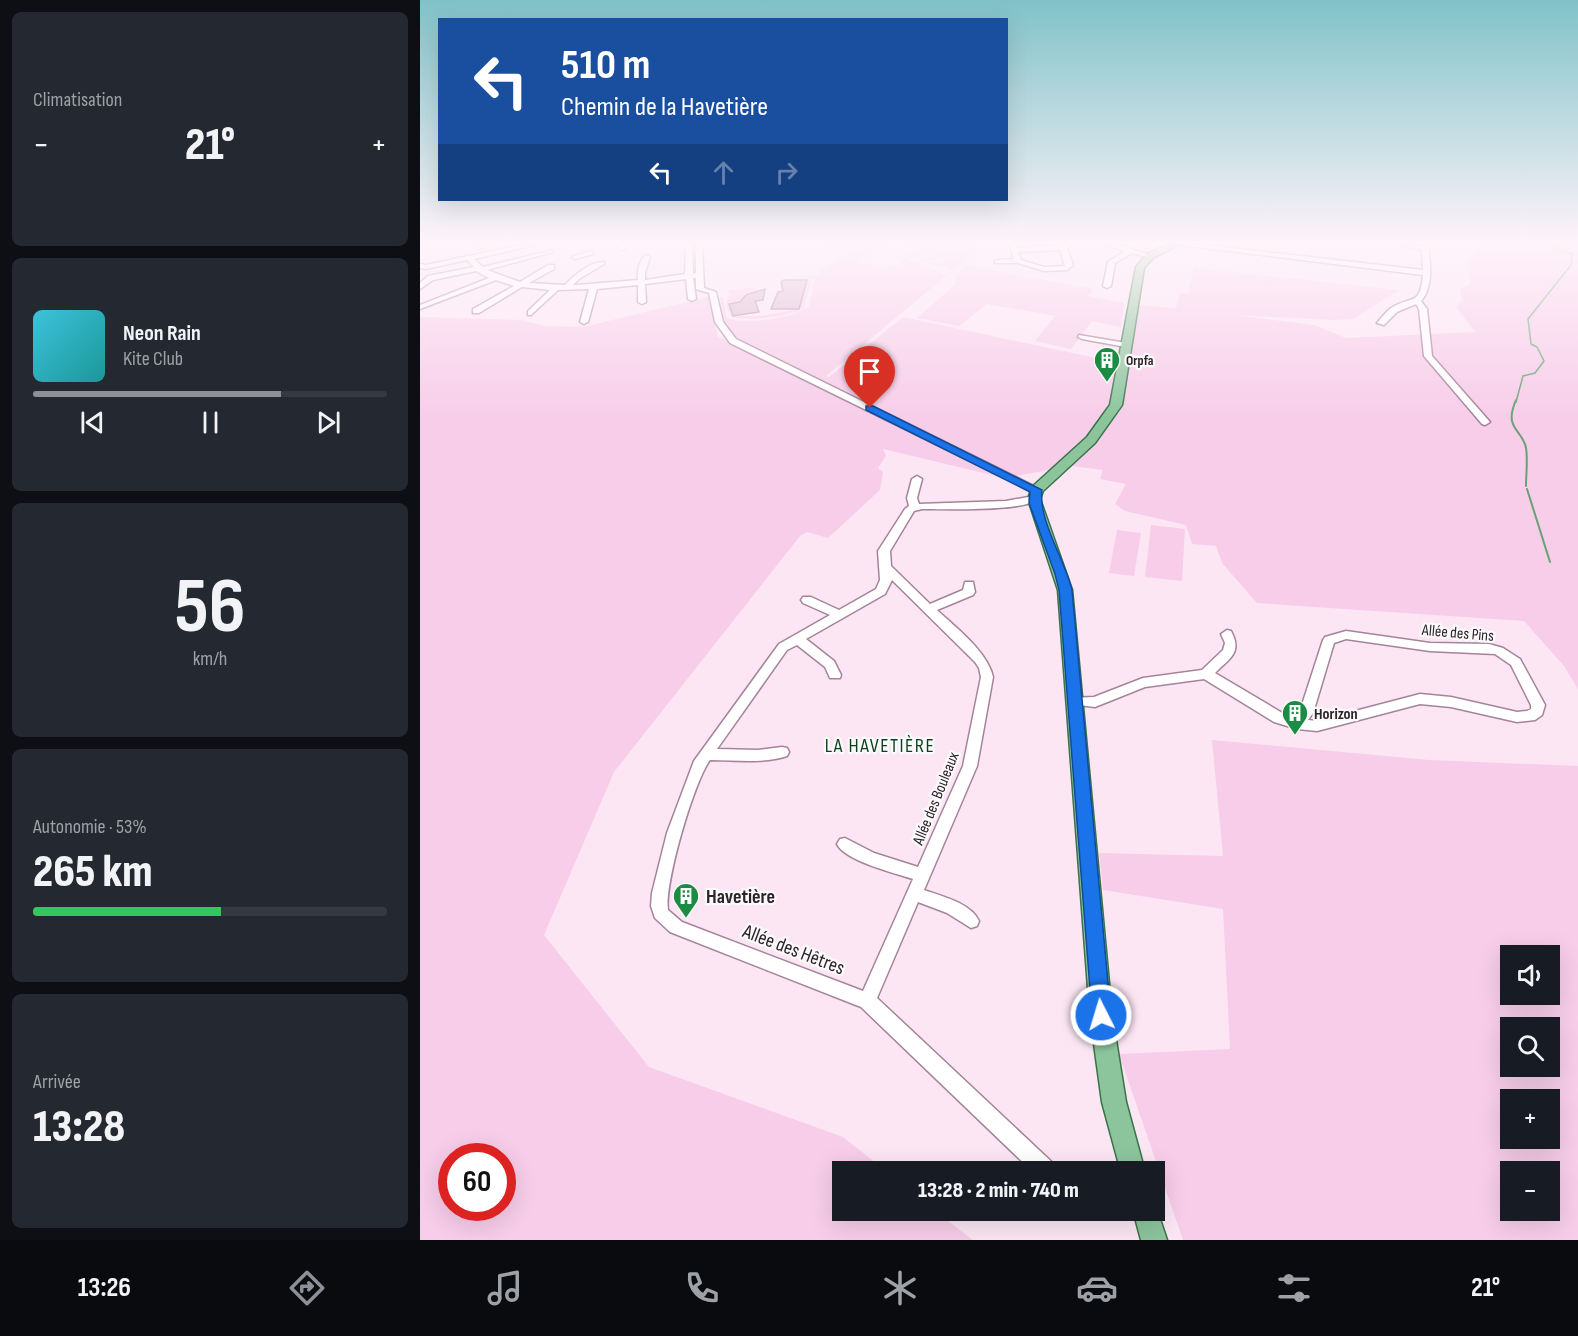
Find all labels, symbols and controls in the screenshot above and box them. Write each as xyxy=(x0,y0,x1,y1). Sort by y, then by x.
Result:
text: 510 m xyxy=(561,40,650,91)
icon: left xyxy=(462,42,540,120)
text: Climatisation xyxy=(33,88,122,112)
text: Chemin de la Havetière xyxy=(561,91,768,123)
text: 21° xyxy=(185,118,235,173)
text: − xyxy=(33,125,49,165)
text: + xyxy=(371,125,387,165)
icon: left xyxy=(644,156,677,189)
icon: ahead xyxy=(707,156,740,189)
icon: right xyxy=(770,156,803,189)
text: Neon Rain xyxy=(123,320,201,347)
building icon: Orpfa xyxy=(1092,345,1122,383)
pin xyxy=(844,346,895,408)
text: Kite Club xyxy=(123,347,183,371)
place label: Orpfa xyxy=(1126,352,1154,369)
icon: arrive xyxy=(853,355,886,388)
icon: previous xyxy=(76,406,109,439)
icon: pause xyxy=(194,406,227,439)
icon: next xyxy=(312,406,345,439)
text: 56 xyxy=(175,561,245,654)
street label: Allée des Pins xyxy=(1420,621,1495,646)
text: km/h xyxy=(193,647,227,671)
building icon: Horizon xyxy=(1280,698,1310,736)
place label: Horizon xyxy=(1314,705,1358,724)
district label: LA HAVETIÈRE xyxy=(825,734,935,758)
street label: Allée des Bouleaux xyxy=(909,749,964,849)
text: Autonomie · 53% xyxy=(33,815,147,839)
text: 265 km xyxy=(33,845,153,900)
building icon: Havetière xyxy=(671,881,701,919)
place label: Havetière xyxy=(706,885,775,909)
street label: Allée des Hêtres xyxy=(738,919,848,980)
map controls xyxy=(1500,945,1560,1221)
button: sound xyxy=(1500,945,1560,1005)
position arrow xyxy=(1069,983,1133,1047)
button: search xyxy=(1500,1017,1560,1077)
text: Arrivée xyxy=(33,1070,81,1094)
button: + xyxy=(1500,1089,1560,1149)
text: 13:28 xyxy=(33,1100,125,1155)
speed limit sign: 60 xyxy=(438,1143,516,1221)
button: − xyxy=(1500,1161,1560,1221)
text: 13:28 · 2 min · 740 m xyxy=(918,1177,1079,1204)
icon: directions xyxy=(286,1267,328,1309)
icon: music xyxy=(484,1267,526,1309)
icon: phone xyxy=(681,1267,723,1309)
icon: climate xyxy=(879,1267,921,1309)
icon: car xyxy=(1076,1267,1118,1309)
icon: filters xyxy=(1273,1267,1315,1309)
text: 13:26 xyxy=(78,1272,131,1304)
text: 21° xyxy=(1471,1272,1500,1304)

